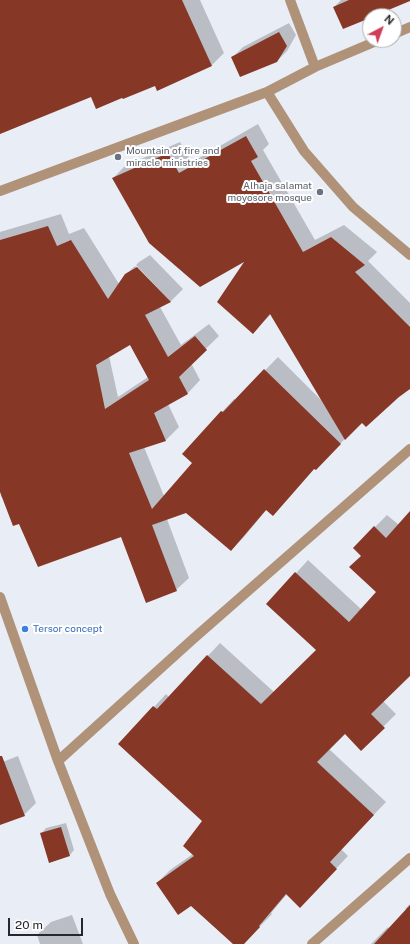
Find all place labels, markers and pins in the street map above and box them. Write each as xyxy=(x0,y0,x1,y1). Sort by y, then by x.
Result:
place label: Mountain of fire and miracle ministries xyxy=(126,145,220,168)
marker: Mountain of fire and miracle ministries xyxy=(113,152,123,162)
place label: Alhaja salamat moyosore mosque xyxy=(227,180,312,204)
marker: Alhaja salamat moyosore mosque xyxy=(315,187,325,197)
place label: Tersor concept xyxy=(33,623,102,635)
marker: Tersor concept xyxy=(20,624,30,634)

